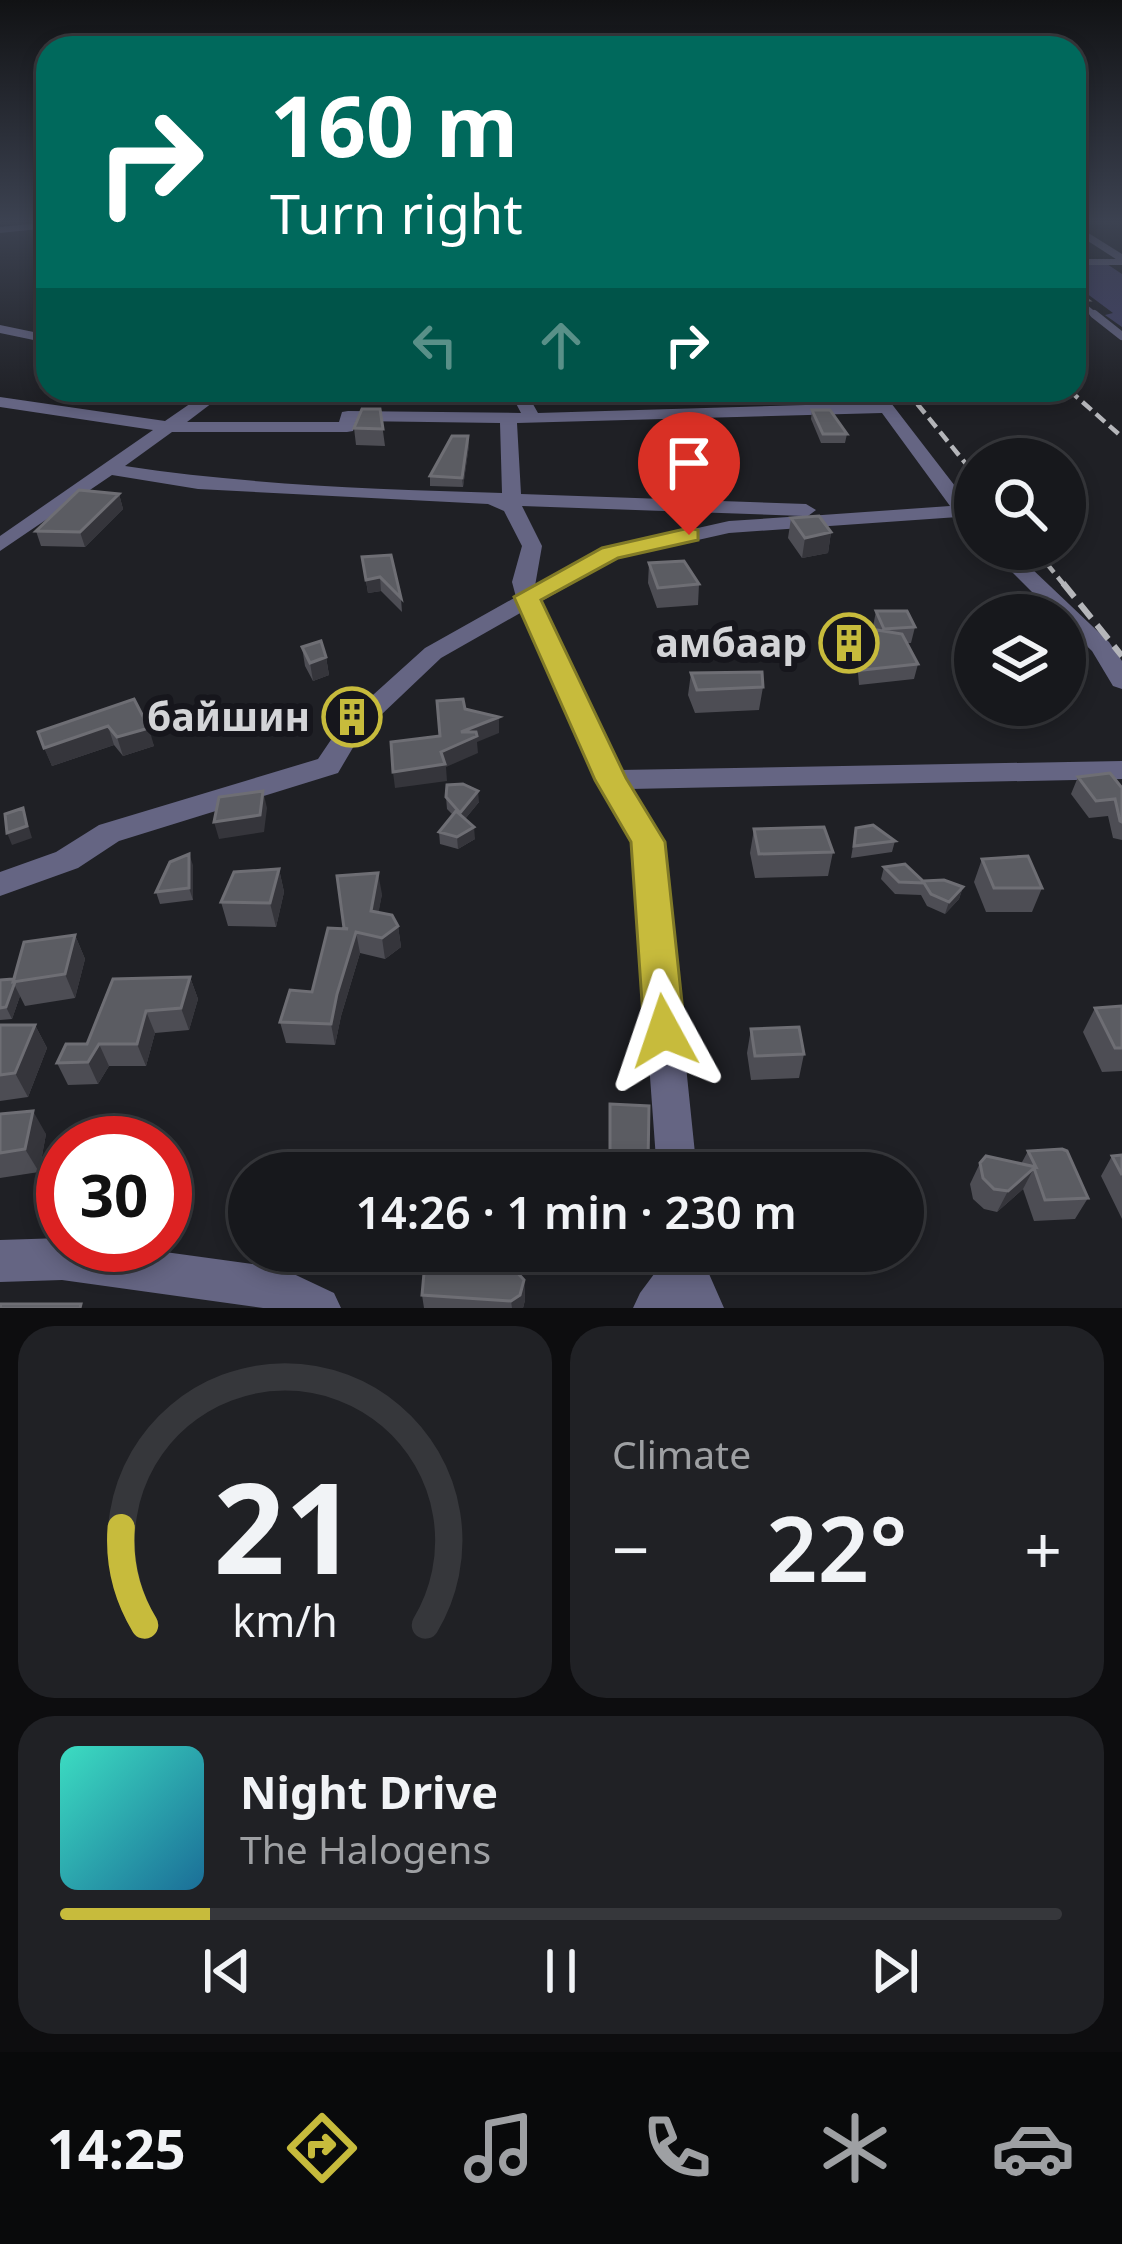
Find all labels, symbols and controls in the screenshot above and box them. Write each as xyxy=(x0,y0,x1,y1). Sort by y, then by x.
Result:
text: 160 m xyxy=(270,67,518,182)
icon: right xyxy=(72,84,228,240)
text: Turn right xyxy=(270,176,523,250)
icon: left xyxy=(402,312,468,378)
icon: ahead xyxy=(528,312,594,378)
icon: right xyxy=(654,312,720,378)
pin xyxy=(638,412,740,535)
icon: arrive xyxy=(656,430,722,496)
map controls xyxy=(954,438,1086,726)
button: search xyxy=(954,438,1086,570)
button: layers xyxy=(954,594,1086,726)
building icon: амбаар xyxy=(818,612,880,674)
place label: амбаар xyxy=(656,615,807,668)
building icon: байшин xyxy=(321,686,383,748)
place label: байшин xyxy=(147,689,310,742)
position arrow xyxy=(601,968,727,1094)
speed limit sign: 30 xyxy=(36,1116,192,1272)
text: 14:26 · 1 min · 230 m xyxy=(355,1181,797,1242)
text: Climate xyxy=(612,1427,751,1480)
text: 21 xyxy=(214,1441,356,1611)
text: 22° xyxy=(766,1486,908,1608)
text: − xyxy=(612,1503,650,1593)
text: + xyxy=(1024,1503,1062,1593)
text: km/h xyxy=(232,1591,338,1650)
text: Night Drive xyxy=(240,1761,498,1822)
text: The Halogens xyxy=(240,1822,491,1875)
icon: previous xyxy=(194,1938,260,2004)
icon: pause xyxy=(528,1938,594,2004)
icon: next xyxy=(862,1938,928,2004)
icon: directions xyxy=(280,2106,364,2190)
icon: music xyxy=(457,2106,541,2190)
icon: phone xyxy=(635,2106,719,2190)
icon: climate xyxy=(813,2106,897,2190)
icon: car xyxy=(991,2106,1075,2190)
text: 14:25 xyxy=(47,2111,186,2185)

